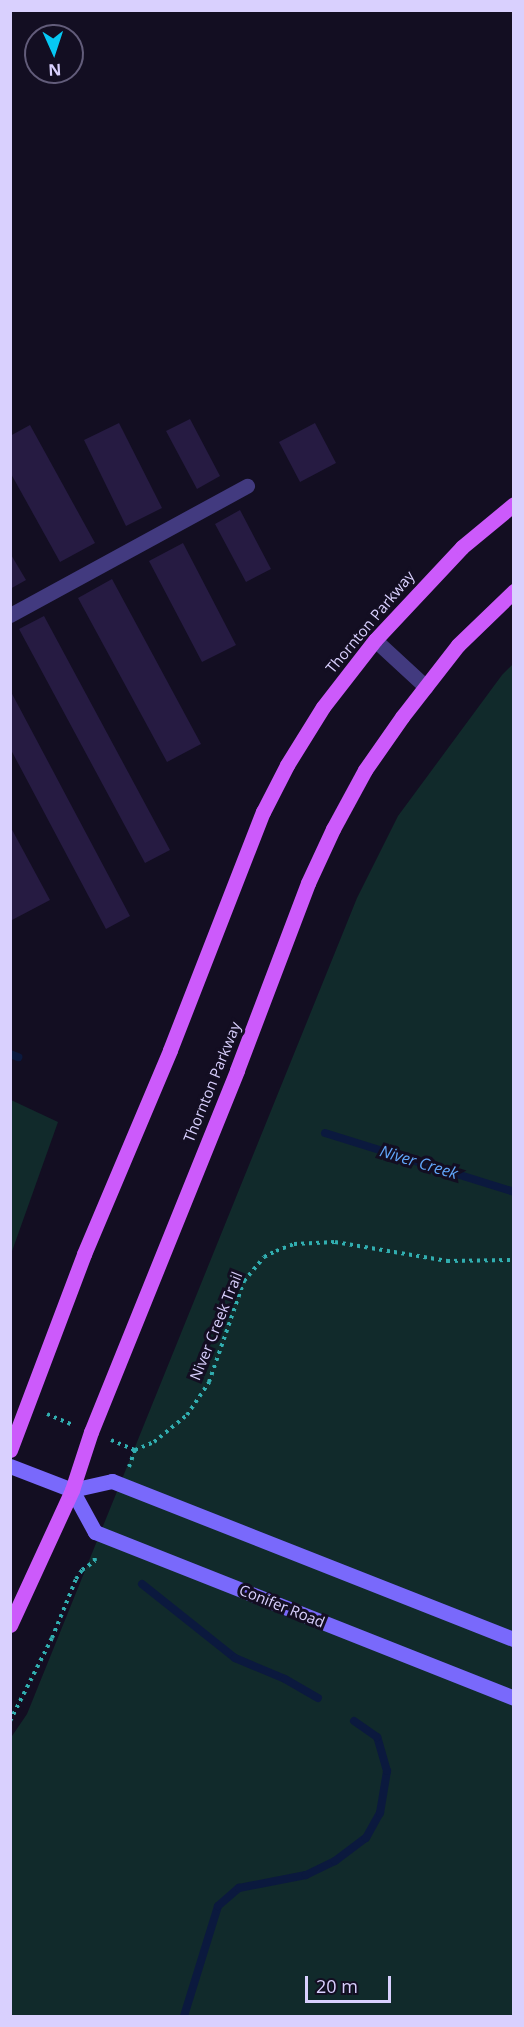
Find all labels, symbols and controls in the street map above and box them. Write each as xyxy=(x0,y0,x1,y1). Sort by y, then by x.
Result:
north arrow xyxy=(24,24,84,84)
text: N xyxy=(48,59,62,81)
street label: Thornton Parkway xyxy=(322,567,418,677)
street label: Thornton Parkway xyxy=(180,1019,244,1145)
water label: Niver Creek xyxy=(378,1141,460,1183)
street label: Niver Creek Trail xyxy=(186,1269,246,1383)
street label: Conifer Road xyxy=(237,1581,327,1631)
scale bar xyxy=(308,1964,394,2002)
text: 20 m xyxy=(316,1974,358,1998)

